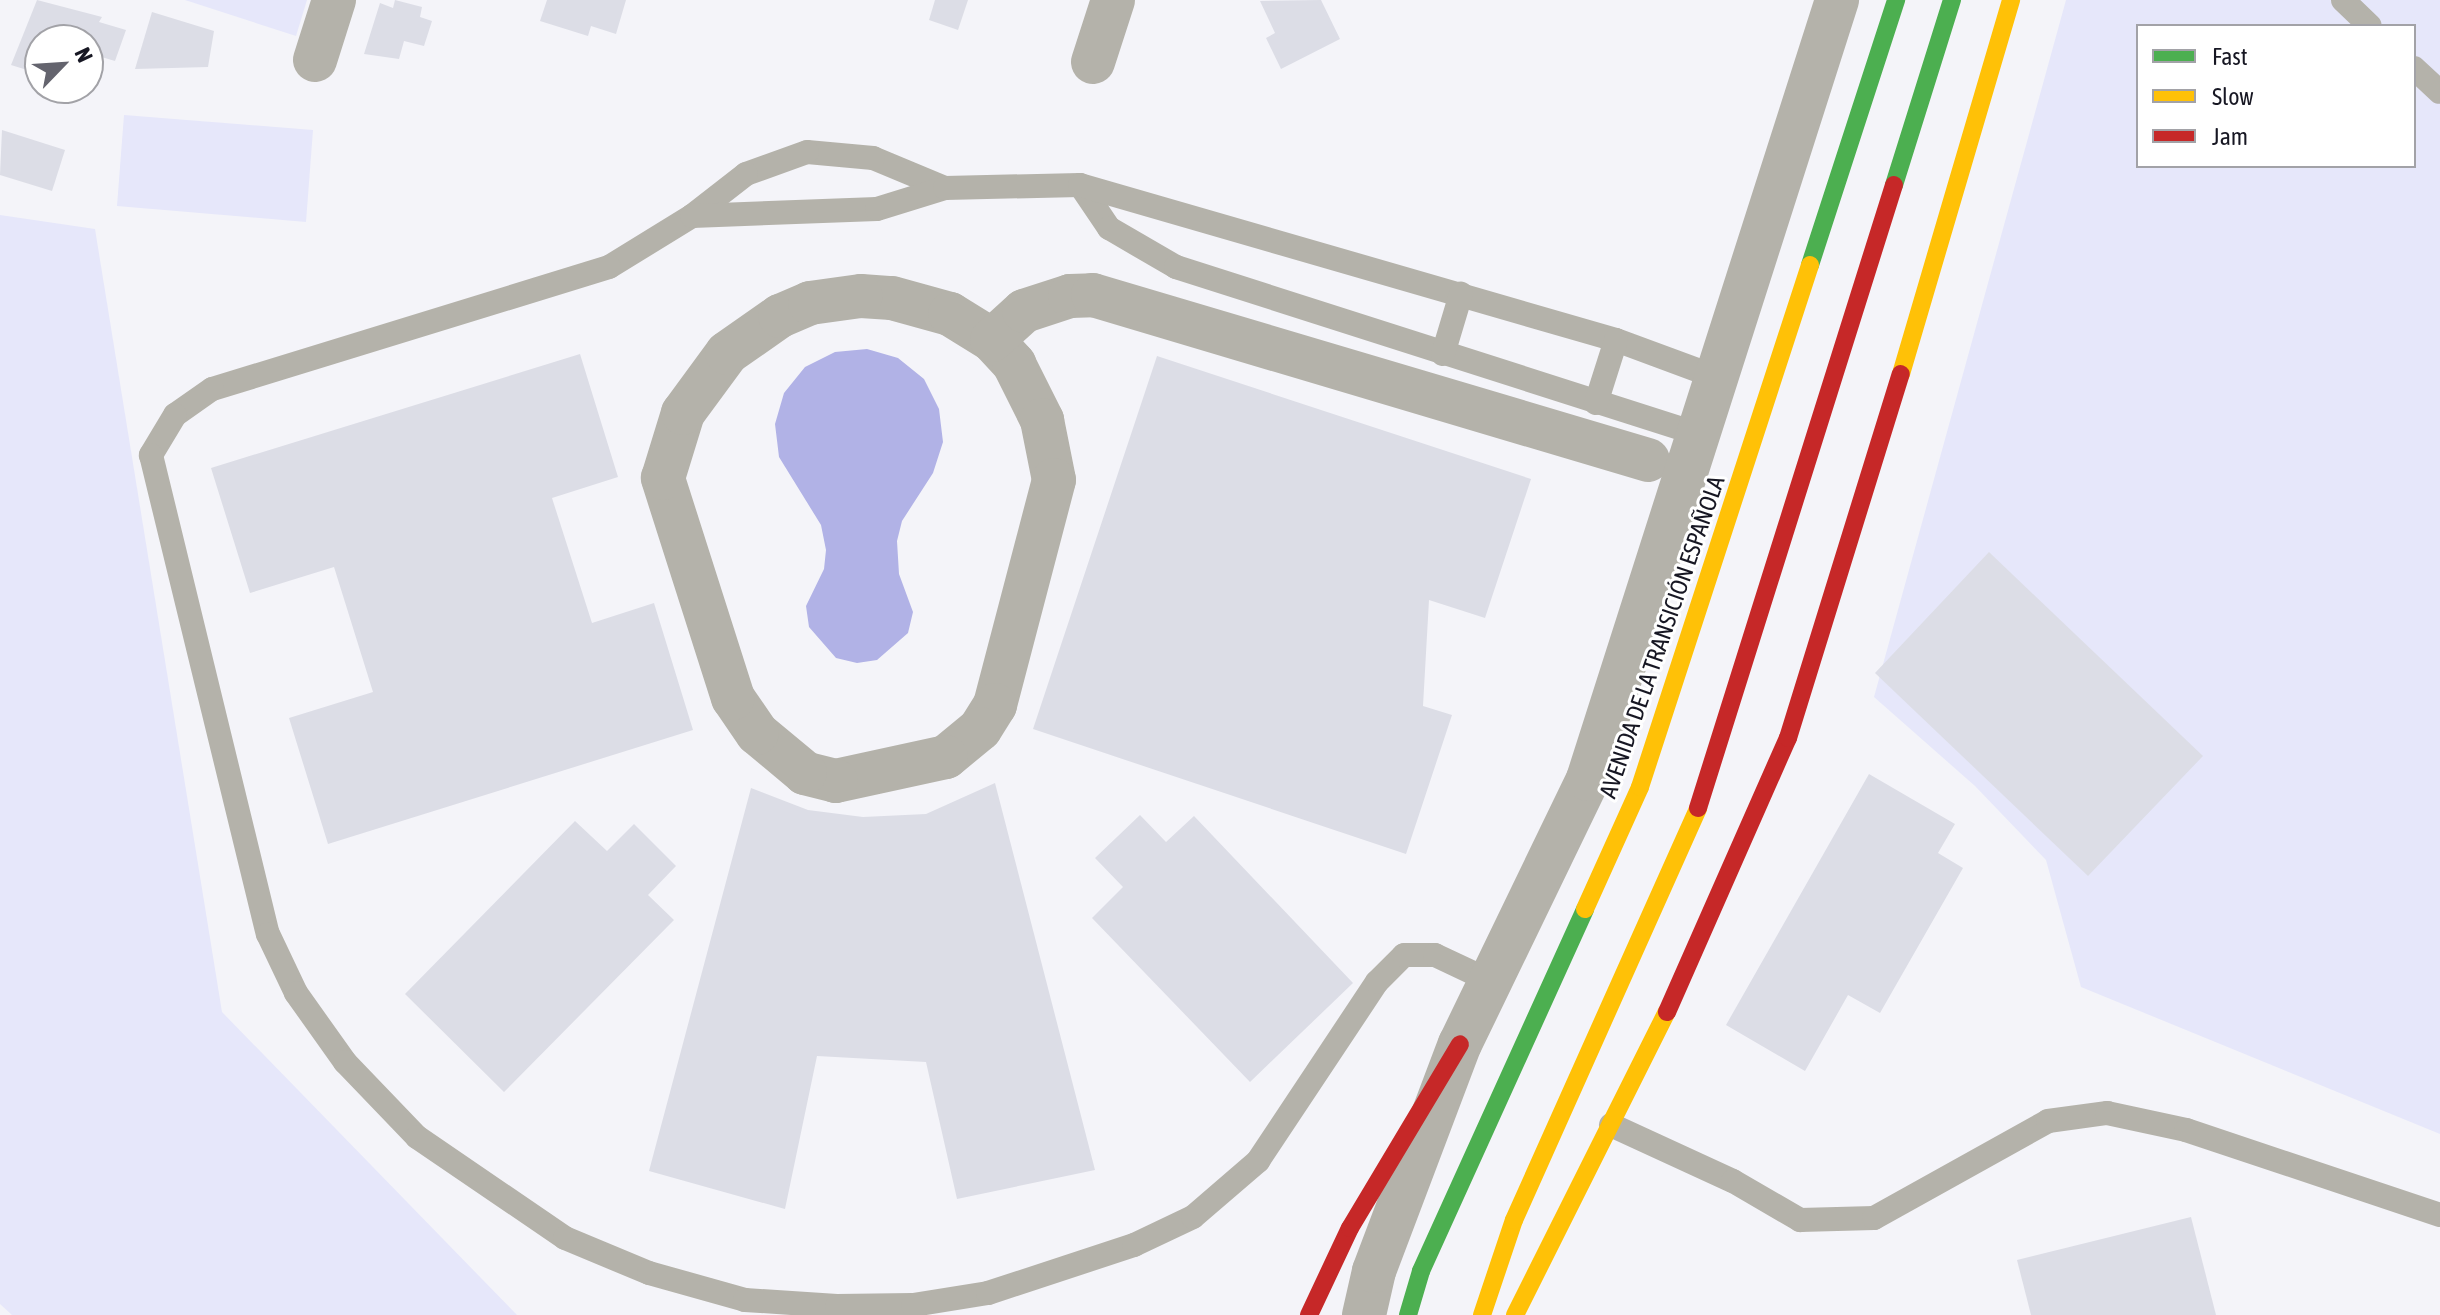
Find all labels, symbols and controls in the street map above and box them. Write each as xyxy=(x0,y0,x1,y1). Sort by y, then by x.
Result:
north arrow xyxy=(24,24,104,104)
legend xyxy=(2136,24,2416,168)
text: N xyxy=(69,43,98,66)
text: Fast xyxy=(2212,43,2248,70)
text: Slow xyxy=(2212,83,2254,110)
text: Jam xyxy=(2212,123,2248,150)
street label: AVENIDA DE LA TRANSICIÓN ESPAÑOLA xyxy=(1593,472,1731,802)

